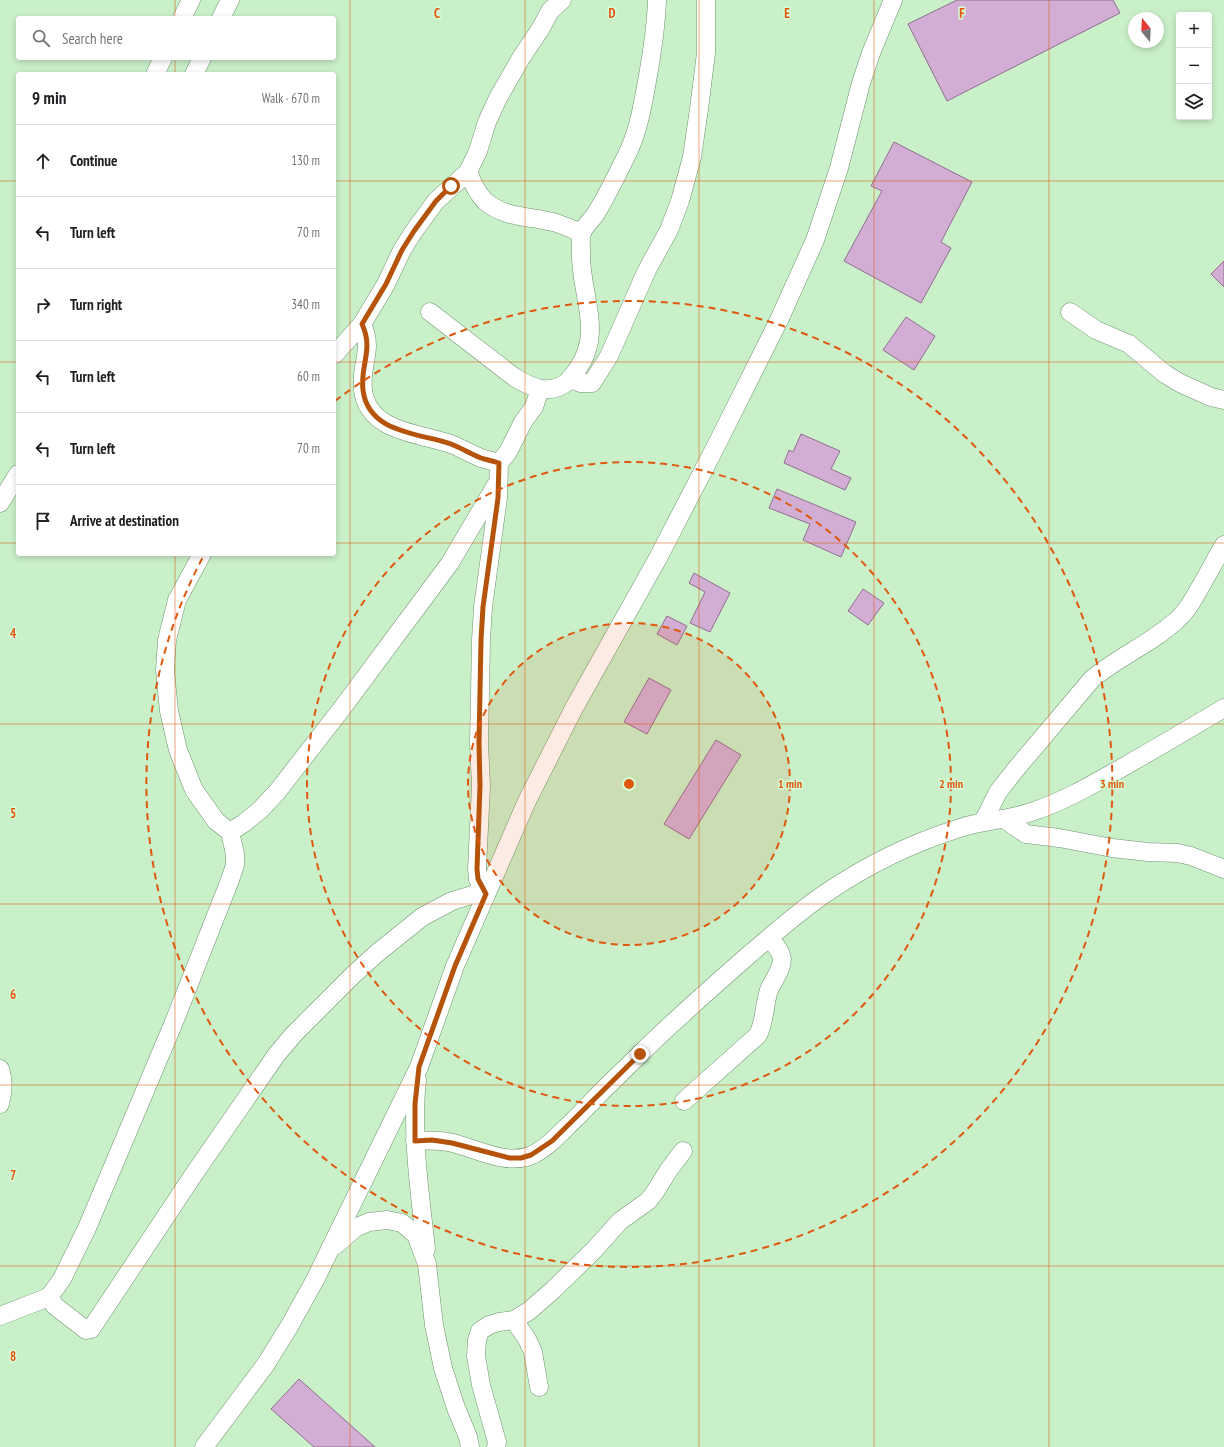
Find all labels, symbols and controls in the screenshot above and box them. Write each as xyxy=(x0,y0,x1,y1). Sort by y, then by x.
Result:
text: C xyxy=(434,5,440,22)
text: D xyxy=(609,5,616,22)
text: E xyxy=(784,5,790,22)
text: F xyxy=(959,5,965,22)
north arrow xyxy=(1128,12,1164,48)
map controls xyxy=(1176,12,1212,120)
button: + xyxy=(1176,12,1212,48)
search box xyxy=(16,16,336,60)
icon: search xyxy=(30,27,52,49)
text: Search here xyxy=(62,29,123,48)
button: − xyxy=(1176,48,1212,84)
button: layers xyxy=(1176,84,1212,120)
text: 9 min xyxy=(32,87,66,109)
text: Walk · 670 m xyxy=(262,90,320,107)
icon: ahead xyxy=(32,150,54,172)
text: Continue xyxy=(70,151,117,170)
text: 130 m xyxy=(291,152,320,169)
route start xyxy=(442,177,460,195)
icon: left xyxy=(32,222,54,244)
text: Turn left xyxy=(70,223,115,242)
text: 70 m xyxy=(297,224,320,241)
icon: right xyxy=(32,294,54,316)
text: Turn right xyxy=(70,295,122,314)
text: 340 m xyxy=(291,296,320,313)
icon: left xyxy=(32,366,54,388)
text: Turn left xyxy=(70,367,115,386)
text: 60 m xyxy=(297,368,320,385)
icon: left xyxy=(32,438,54,460)
text: Turn left xyxy=(70,439,115,458)
text: 70 m xyxy=(297,440,320,457)
icon: arrive xyxy=(32,510,54,532)
text: Arrive at destination xyxy=(70,511,179,530)
text: 4 xyxy=(10,625,17,642)
text: 1 min xyxy=(778,776,802,791)
text: 2 min xyxy=(939,776,963,791)
text: 3 min xyxy=(1100,776,1124,791)
centre of rings xyxy=(622,777,636,791)
text: 5 xyxy=(10,805,16,822)
text: 6 xyxy=(10,986,16,1003)
route end xyxy=(631,1045,649,1063)
text: 7 xyxy=(10,1167,16,1184)
text: 8 xyxy=(10,1348,16,1365)

